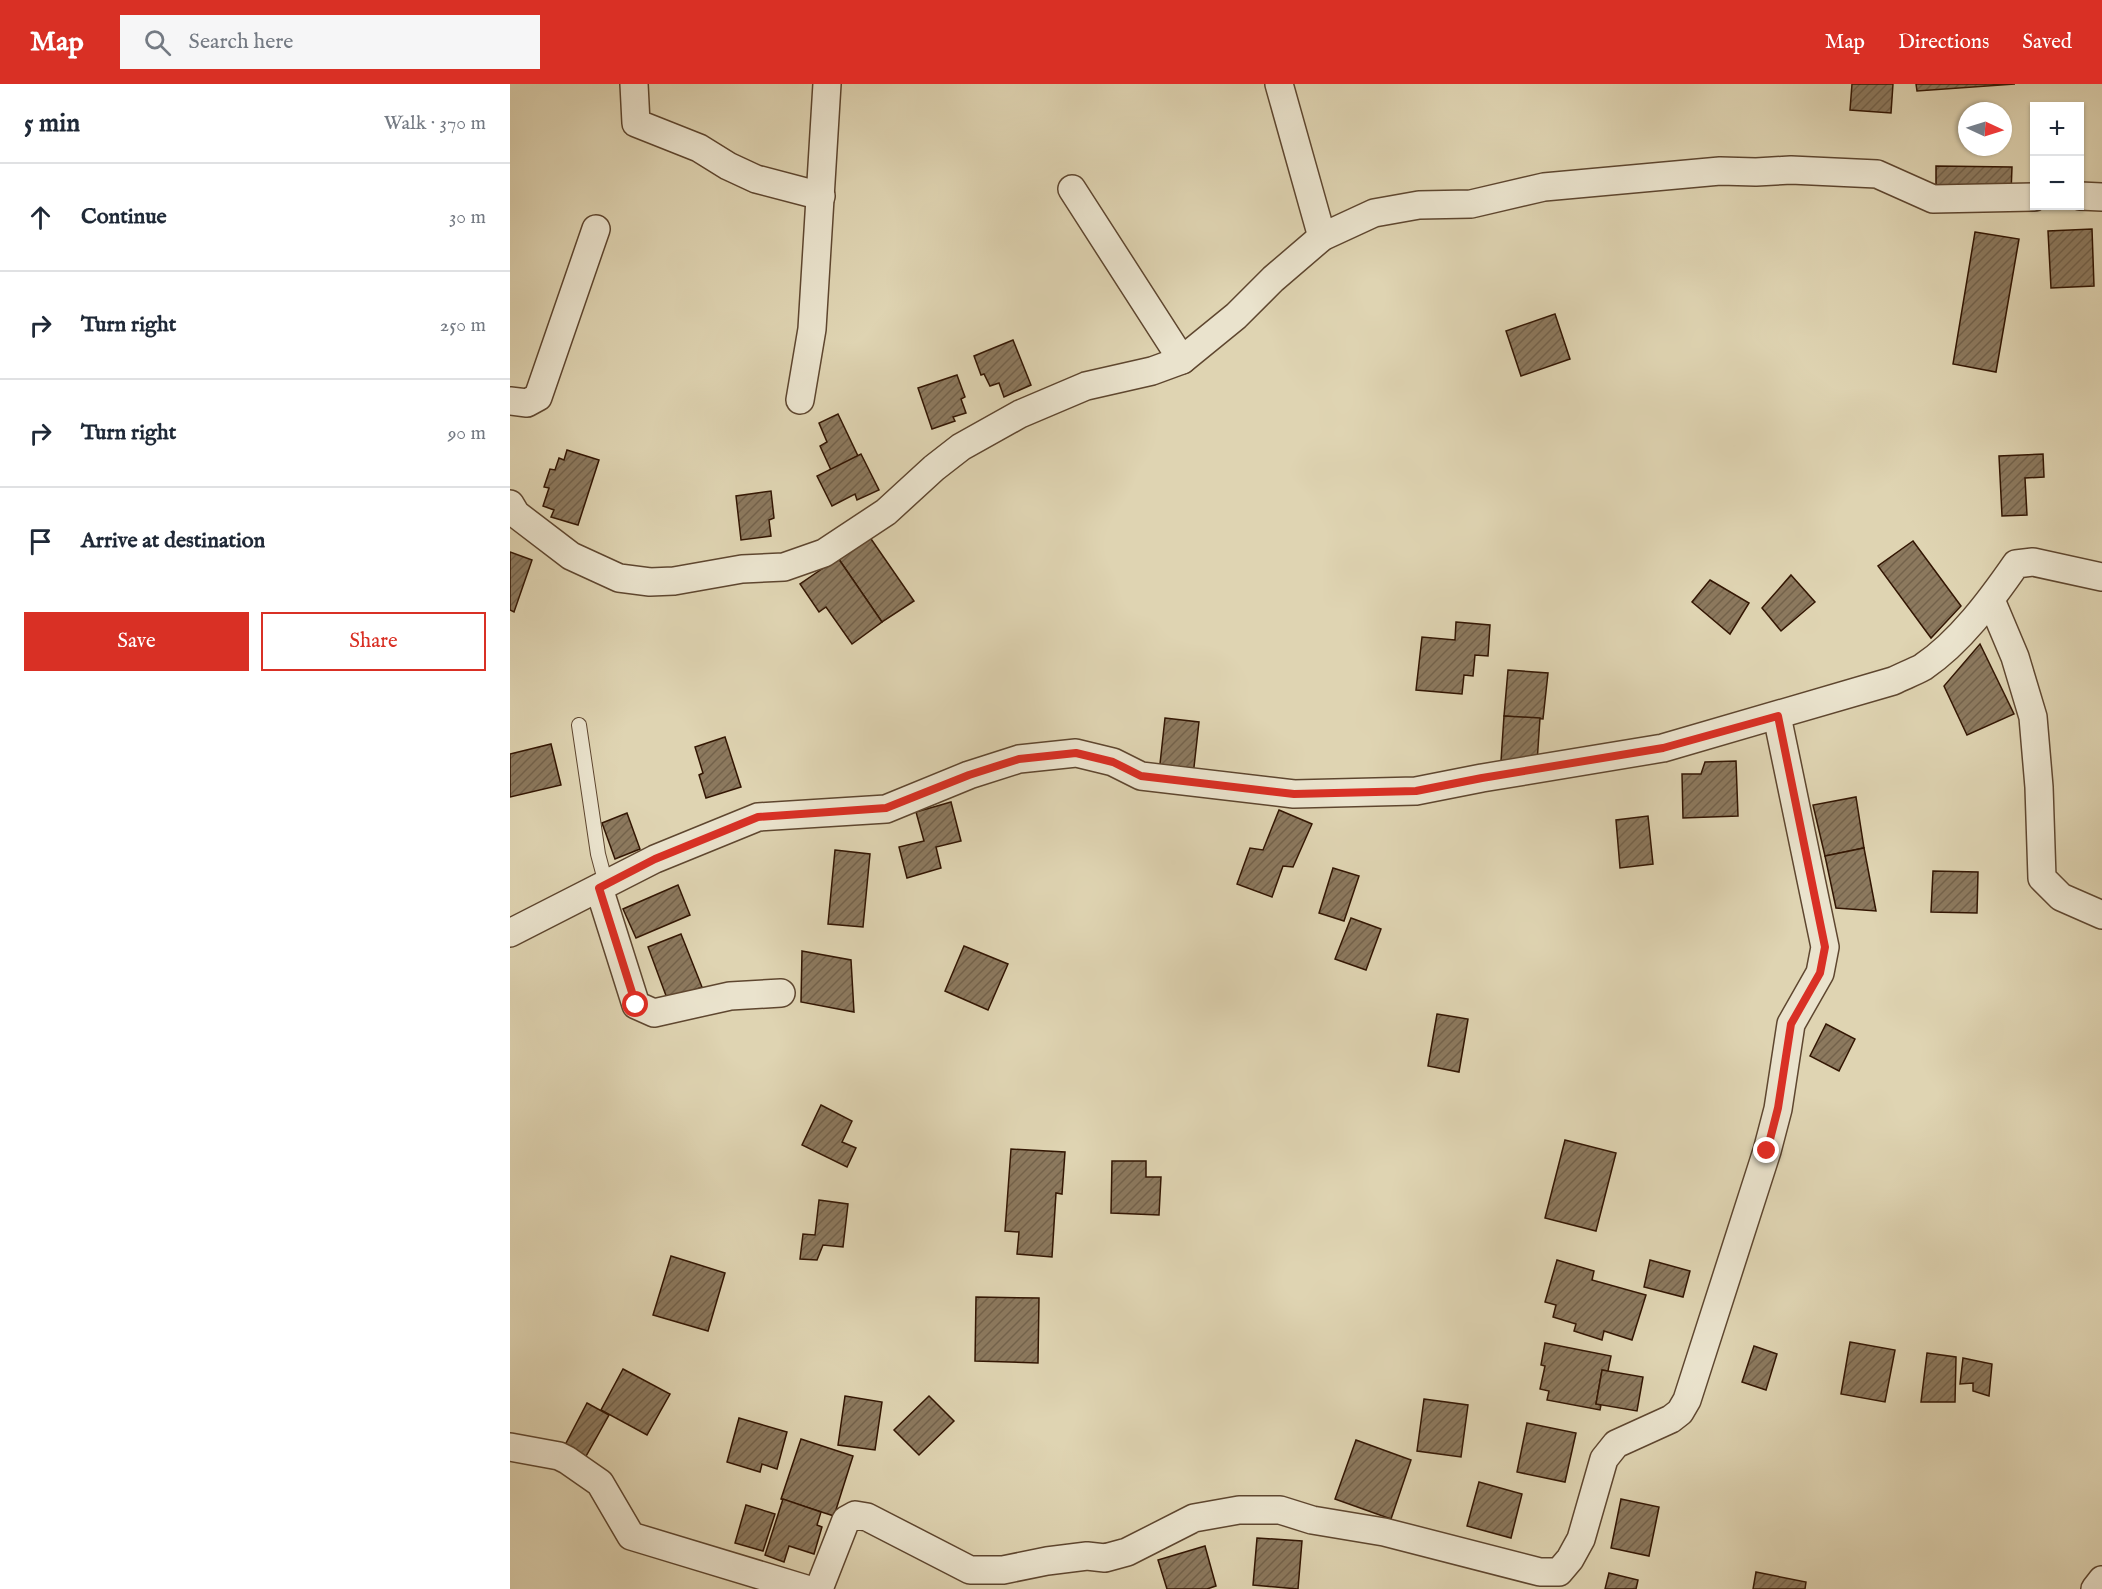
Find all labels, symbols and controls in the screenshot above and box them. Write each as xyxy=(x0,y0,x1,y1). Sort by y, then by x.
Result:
search box xyxy=(120,15,540,69)
text: Map xyxy=(30,25,84,60)
icon: search xyxy=(141,26,174,59)
text: Search here xyxy=(189,28,293,56)
text: Map xyxy=(1825,29,1865,56)
text: Directions xyxy=(1898,29,1989,56)
text: Saved xyxy=(2022,29,2072,56)
north arrow xyxy=(1958,102,2012,156)
map controls xyxy=(2030,102,2084,210)
button: + xyxy=(2030,102,2084,156)
text: 5 min xyxy=(24,107,80,140)
text: Walk · 370 m xyxy=(384,111,486,136)
button: − xyxy=(2030,156,2084,210)
icon: ahead xyxy=(24,201,57,234)
text: Continue xyxy=(81,203,167,231)
text: 30 m xyxy=(449,205,486,230)
icon: right xyxy=(24,309,57,342)
text: Turn right xyxy=(81,311,176,339)
text: 250 m xyxy=(440,313,486,338)
icon: right xyxy=(24,417,57,450)
text: Turn right xyxy=(81,419,176,447)
text: 90 m xyxy=(448,421,486,446)
icon: arrive xyxy=(24,525,57,558)
text: Arrive at destination xyxy=(81,527,265,555)
button: Save xyxy=(24,612,249,671)
button: Share xyxy=(261,612,486,671)
route start xyxy=(622,991,648,1017)
route end xyxy=(1753,1137,1779,1163)

